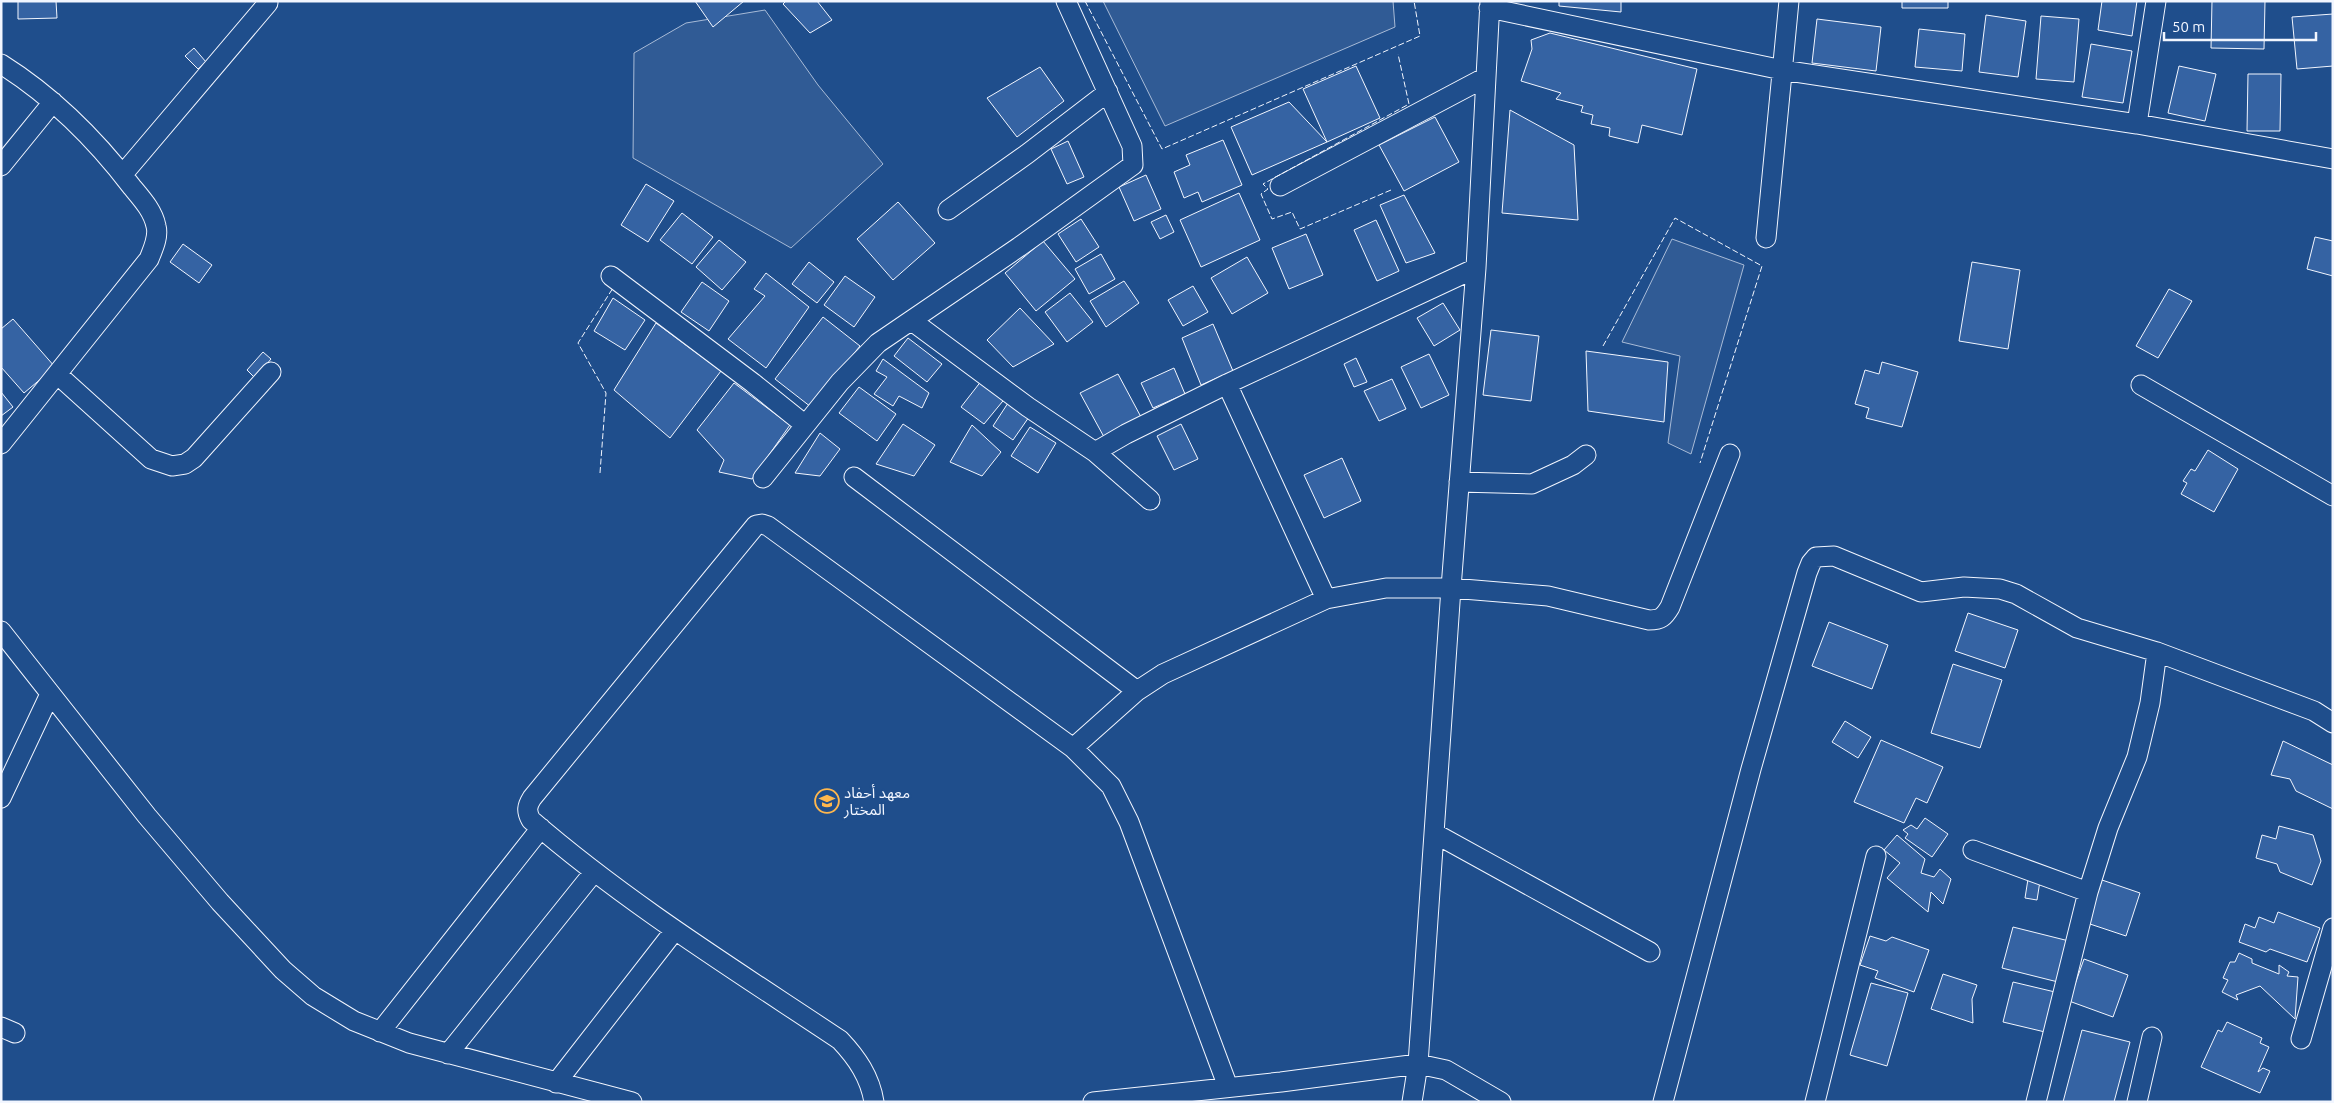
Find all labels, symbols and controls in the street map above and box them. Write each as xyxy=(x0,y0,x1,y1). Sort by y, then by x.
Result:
scale bar xyxy=(2164,10,2316,42)
text: 50 m xyxy=(2172,18,2205,35)
place label: معهد أحفاد المختار xyxy=(843,784,910,819)
school or university icon: معهد أحفاد المختار xyxy=(814,788,840,814)

